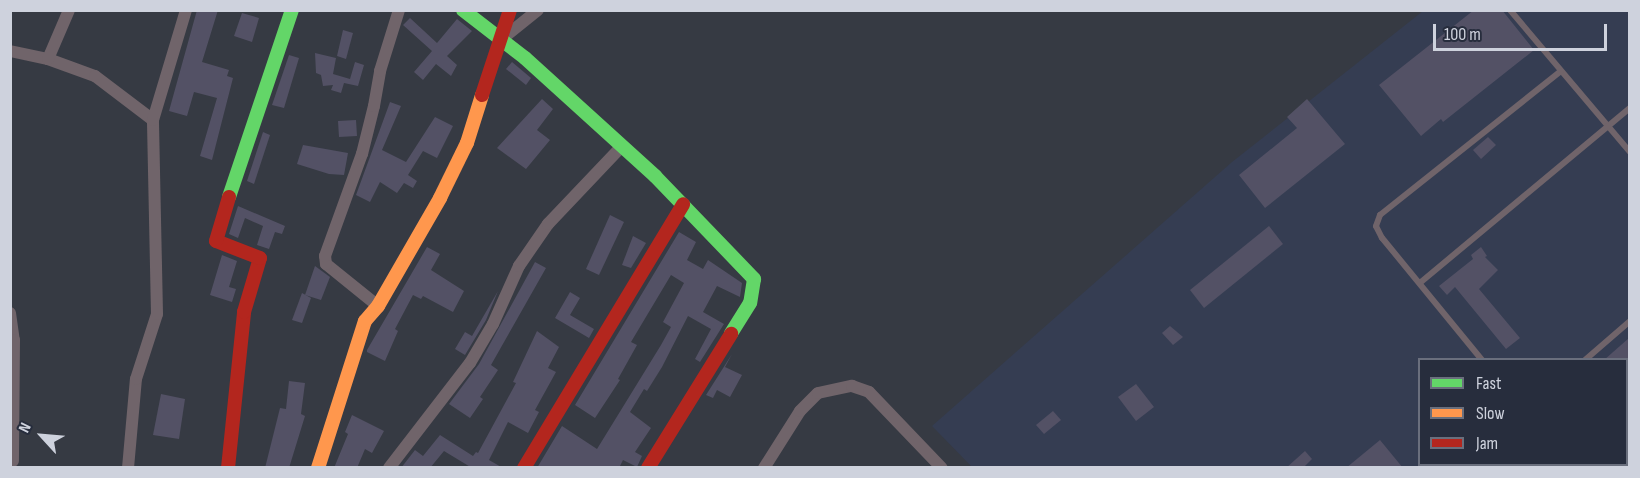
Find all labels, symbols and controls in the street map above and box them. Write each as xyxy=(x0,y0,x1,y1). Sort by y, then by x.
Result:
scale bar xyxy=(1436,12,1610,50)
text: 100 m xyxy=(1444,24,1481,45)
legend xyxy=(1418,358,1628,466)
text: Fast xyxy=(1476,373,1501,394)
text: Slow xyxy=(1476,403,1505,424)
north arrow xyxy=(12,406,72,466)
text: N xyxy=(15,420,36,436)
text: Jam xyxy=(1476,433,1498,454)

